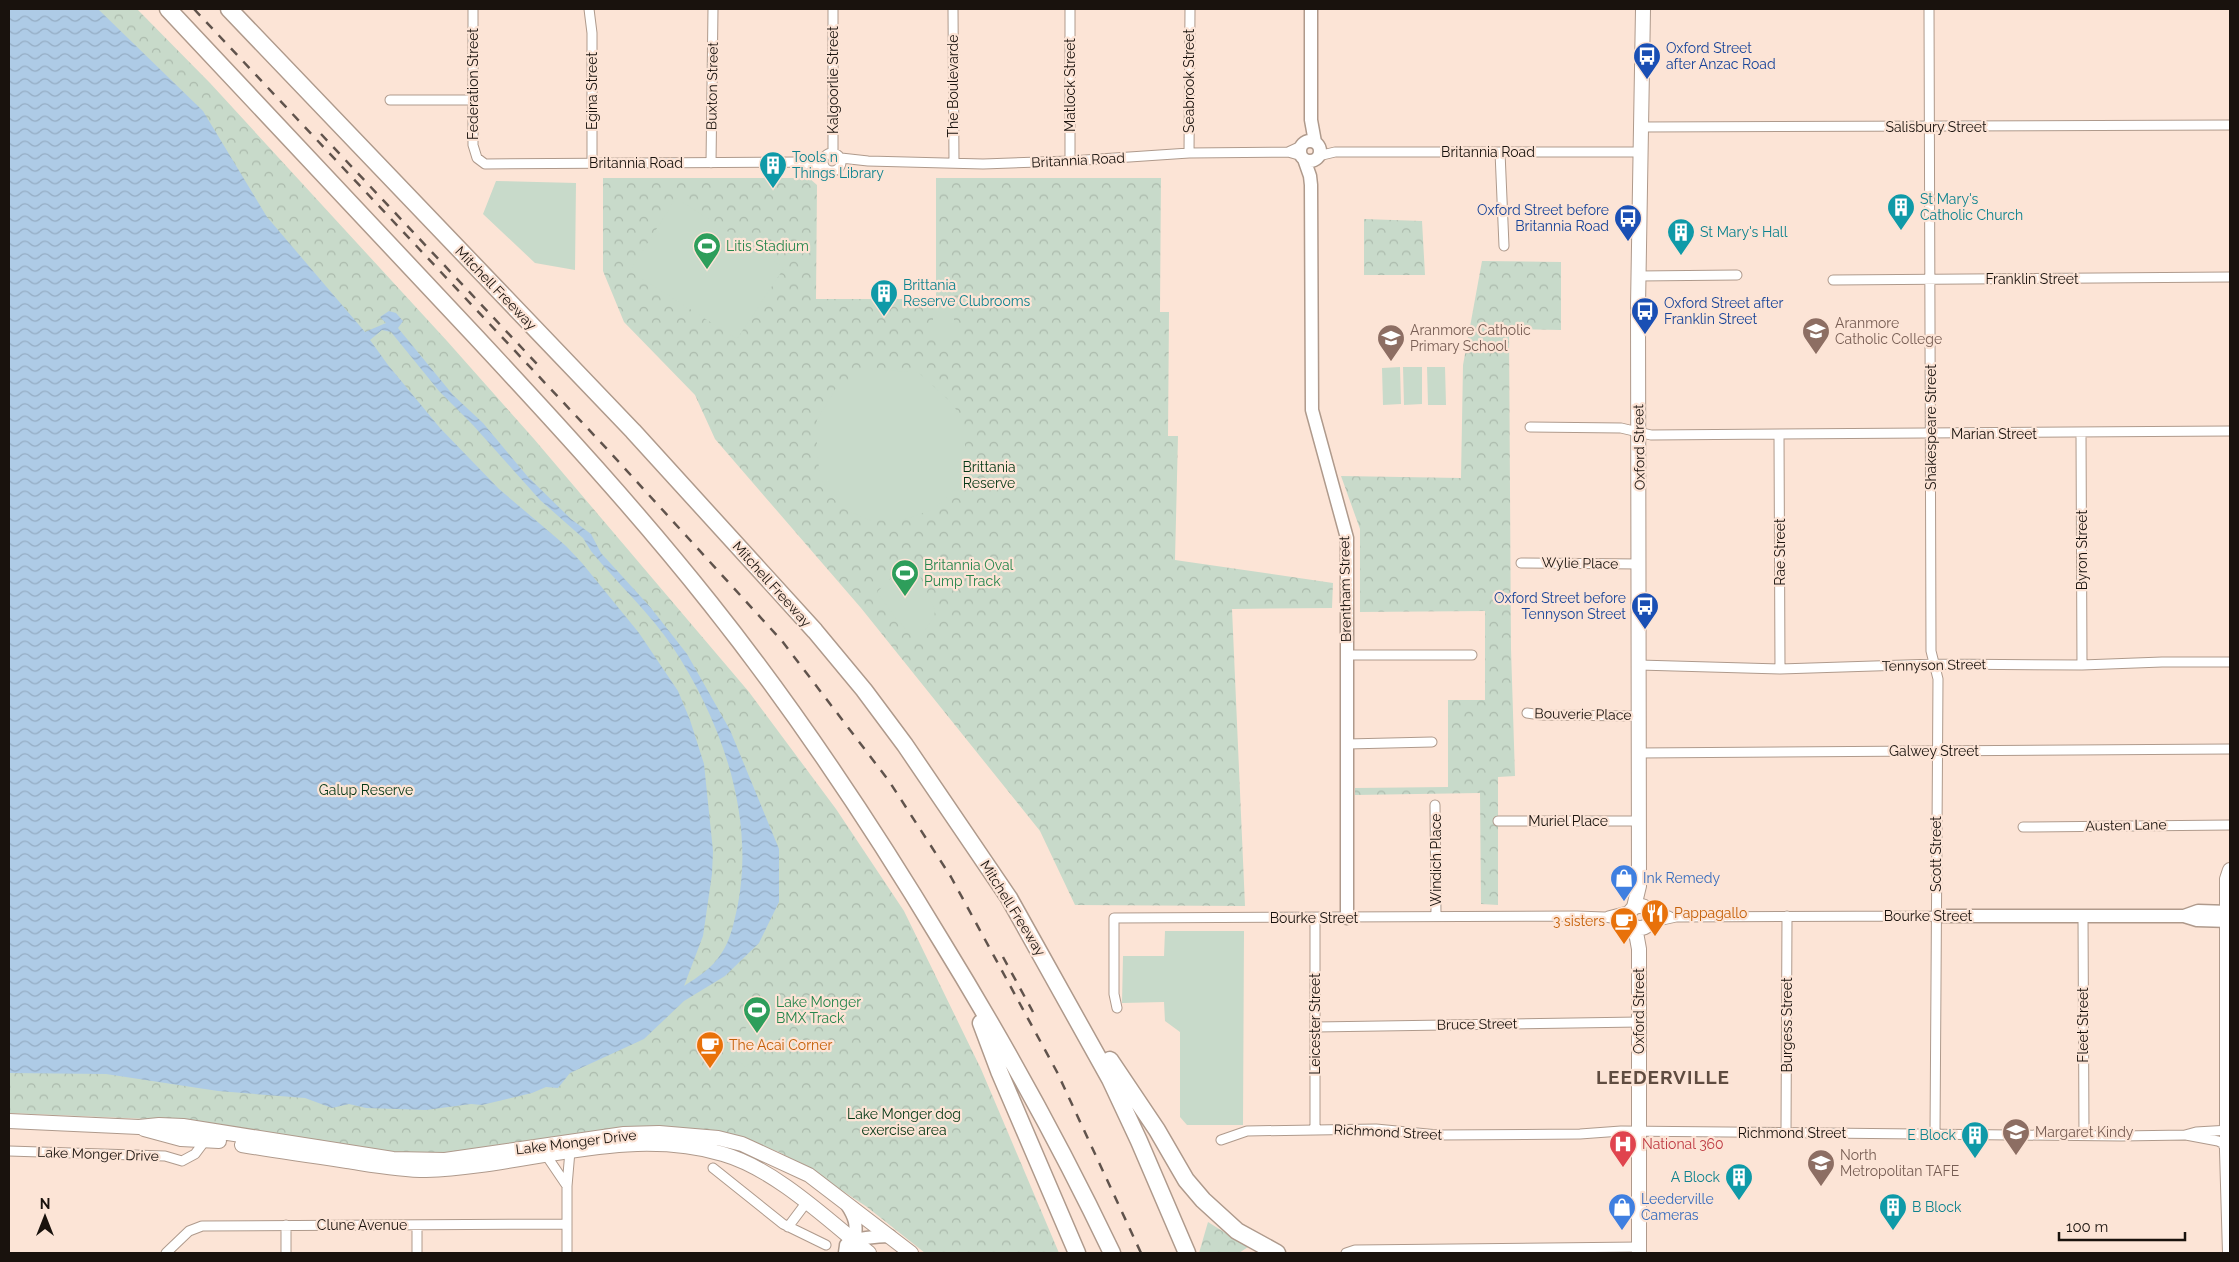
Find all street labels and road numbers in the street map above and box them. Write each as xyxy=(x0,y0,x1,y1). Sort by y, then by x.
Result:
street label: Kalgoorlie Street xyxy=(825,26,841,134)
street label: Federation Street xyxy=(465,28,481,140)
street label: Seabrook Street xyxy=(1181,29,1197,133)
street label: The Boulevarde xyxy=(945,35,961,137)
street label: Matlock Street xyxy=(1062,38,1078,132)
street label: Buxton Street xyxy=(703,41,721,130)
street label: Egina Street xyxy=(584,52,600,130)
street label: Salisbury Street xyxy=(1885,119,1987,135)
street label: Britannia Road xyxy=(1441,144,1535,160)
street label: Britannia Road xyxy=(1031,150,1125,170)
street label: Britannia Road xyxy=(589,155,683,171)
street label: Mitchell Freeway xyxy=(452,243,540,333)
street label: Franklin Street xyxy=(1985,271,2079,287)
street label: Shakespeare Street xyxy=(1923,364,1939,490)
street label: Oxford Street xyxy=(1630,404,1648,490)
street label: Marian Street xyxy=(1951,426,2037,442)
street label: Byron Street xyxy=(2074,510,2090,590)
street label: Rae Street xyxy=(1772,518,1788,586)
street label: Brentham Street xyxy=(1336,536,1354,642)
street label: Mitchell Freeway xyxy=(729,538,815,630)
street label: Wylie Place xyxy=(1542,554,1618,572)
street label: Tennyson Street xyxy=(1882,656,1987,674)
street label: Bouverie Place xyxy=(1534,705,1632,723)
street label: Galwey Street xyxy=(1889,743,1979,759)
street label: Windich Place xyxy=(1428,813,1444,907)
street label: Muriel Place xyxy=(1528,813,1608,829)
street label: Scott Street xyxy=(1928,816,1944,892)
street label: Austen Lane xyxy=(2085,816,2167,834)
street label: Mitchell Freeway xyxy=(977,857,1049,959)
street label: Bourke Street xyxy=(1884,908,1973,924)
street label: Bourke Street xyxy=(1270,910,1359,926)
street label: Oxford Street xyxy=(1631,968,1647,1054)
street label: Leicester Street xyxy=(1307,973,1323,1075)
street label: Burgess Street xyxy=(1779,977,1795,1073)
street label: Fleet Street xyxy=(2075,987,2091,1063)
street label: Bruce Street xyxy=(1436,1015,1518,1033)
street label: Richmond Street xyxy=(1333,1121,1443,1143)
street label: Richmond Street xyxy=(1738,1125,1847,1141)
street label: Lake Monger Drive xyxy=(515,1127,637,1157)
street label: Lake Monger Drive xyxy=(37,1144,159,1164)
street label: Clune Avenue xyxy=(317,1217,407,1233)

